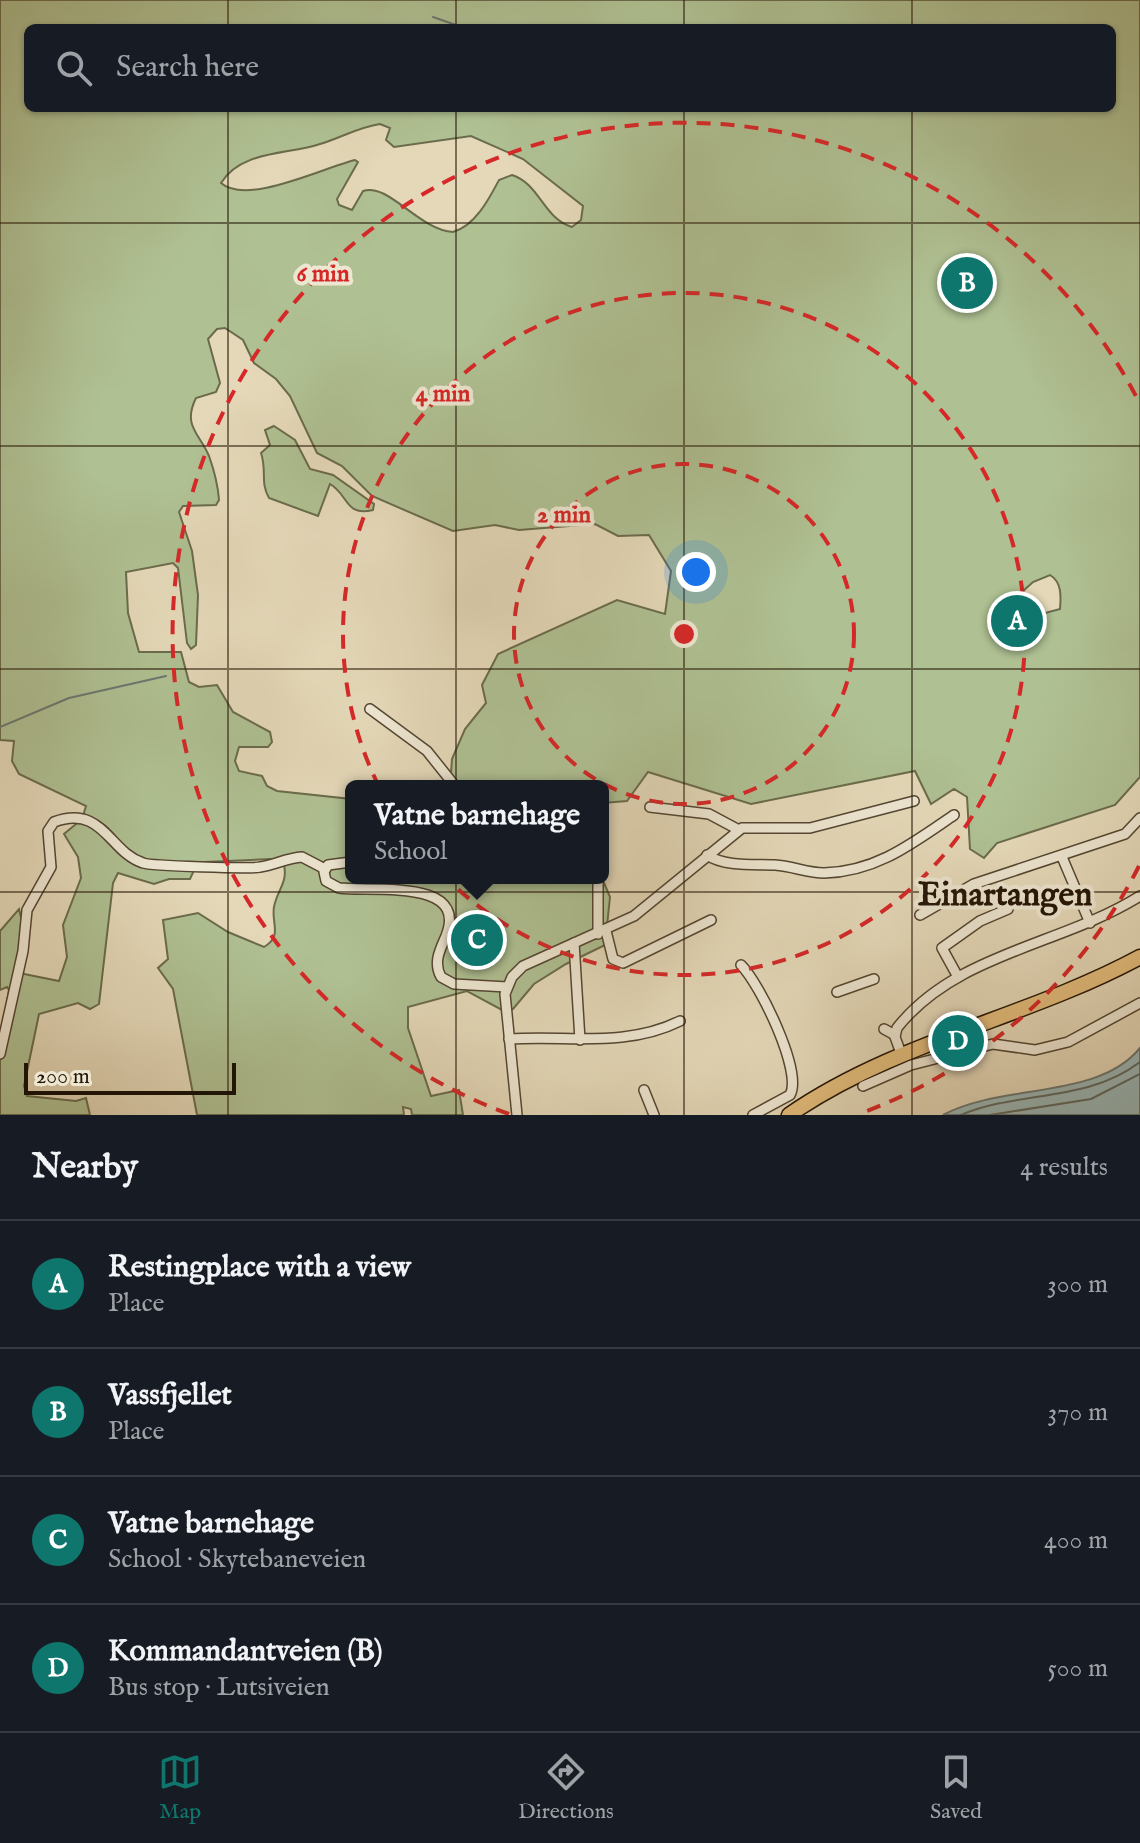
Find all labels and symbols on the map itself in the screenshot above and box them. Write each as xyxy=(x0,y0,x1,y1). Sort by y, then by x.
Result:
pin: B xyxy=(941,253,993,313)
text: 6 min xyxy=(296,259,350,290)
text: 4 min xyxy=(416,379,471,410)
text: 2 min xyxy=(537,500,591,531)
your location xyxy=(676,552,716,592)
pin: A xyxy=(991,591,1043,651)
centre of rings xyxy=(670,620,698,648)
district label: Einartangen xyxy=(918,874,1092,917)
pin: C xyxy=(451,910,503,970)
pin: D xyxy=(932,1011,984,1071)
scale bar xyxy=(24,1059,236,1095)

